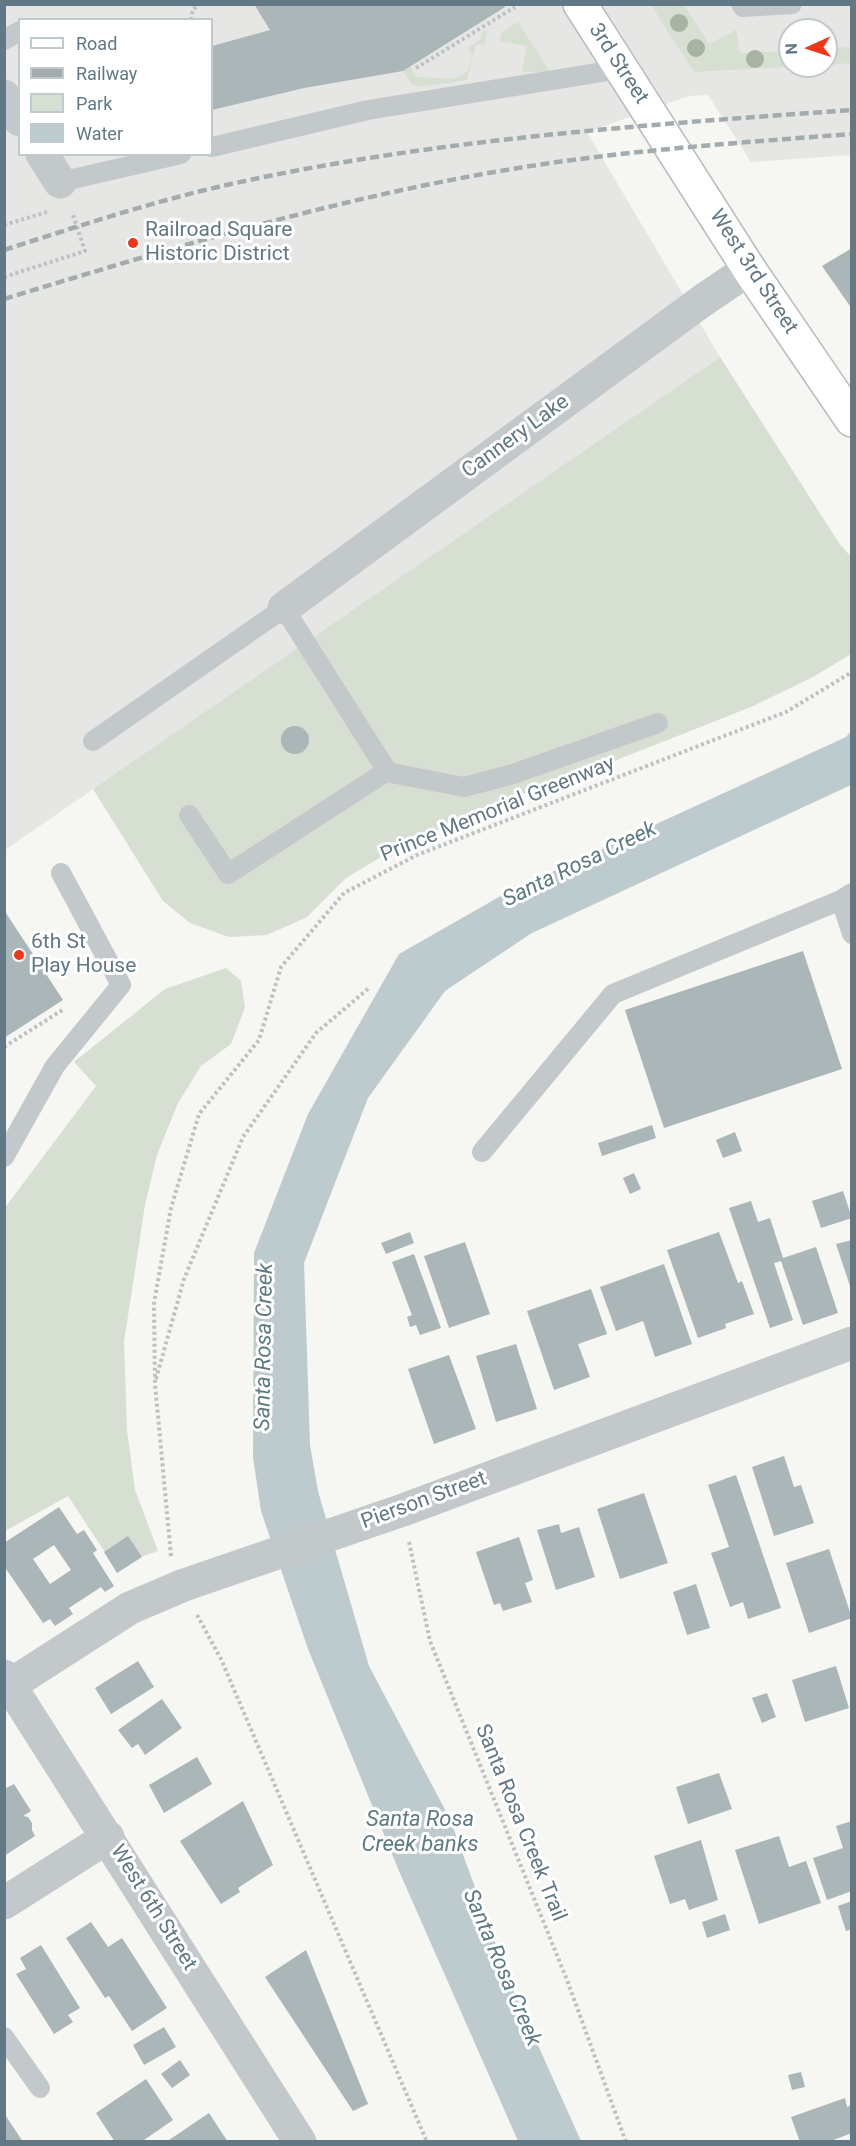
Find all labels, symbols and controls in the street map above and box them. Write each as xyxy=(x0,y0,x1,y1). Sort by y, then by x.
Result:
legend xyxy=(18,18,213,156)
north arrow xyxy=(778,18,838,78)
street label: 3rd Street xyxy=(583,19,653,109)
text: Road xyxy=(76,33,117,54)
text: N xyxy=(782,43,801,55)
text: Railway xyxy=(76,63,137,84)
text: Park xyxy=(76,93,112,114)
text: Water xyxy=(76,123,123,144)
street label: West 3rd Street xyxy=(703,205,803,339)
place label: Railroad Square Historic District xyxy=(145,218,292,268)
marker: Railroad Square Historic District xyxy=(126,236,140,250)
street label: Cannery Lake xyxy=(458,390,574,484)
street label: Prince Memorial Greenway xyxy=(377,751,619,869)
water label: Santa Rosa Creek xyxy=(499,816,661,914)
place label: 6th St Play House xyxy=(31,930,136,980)
marker: 6th St Play House xyxy=(12,948,26,962)
water label: Santa Rosa Creek xyxy=(250,1263,280,1431)
street label: Pierson Street xyxy=(358,1467,490,1535)
street label: Santa Rosa Creek Trail xyxy=(469,1721,571,1925)
water label: Santa Rosa Creek banks xyxy=(362,1807,478,1858)
street label: West 6th Street xyxy=(104,1841,202,1975)
water label: Santa Rosa Creek xyxy=(456,1886,546,2050)

